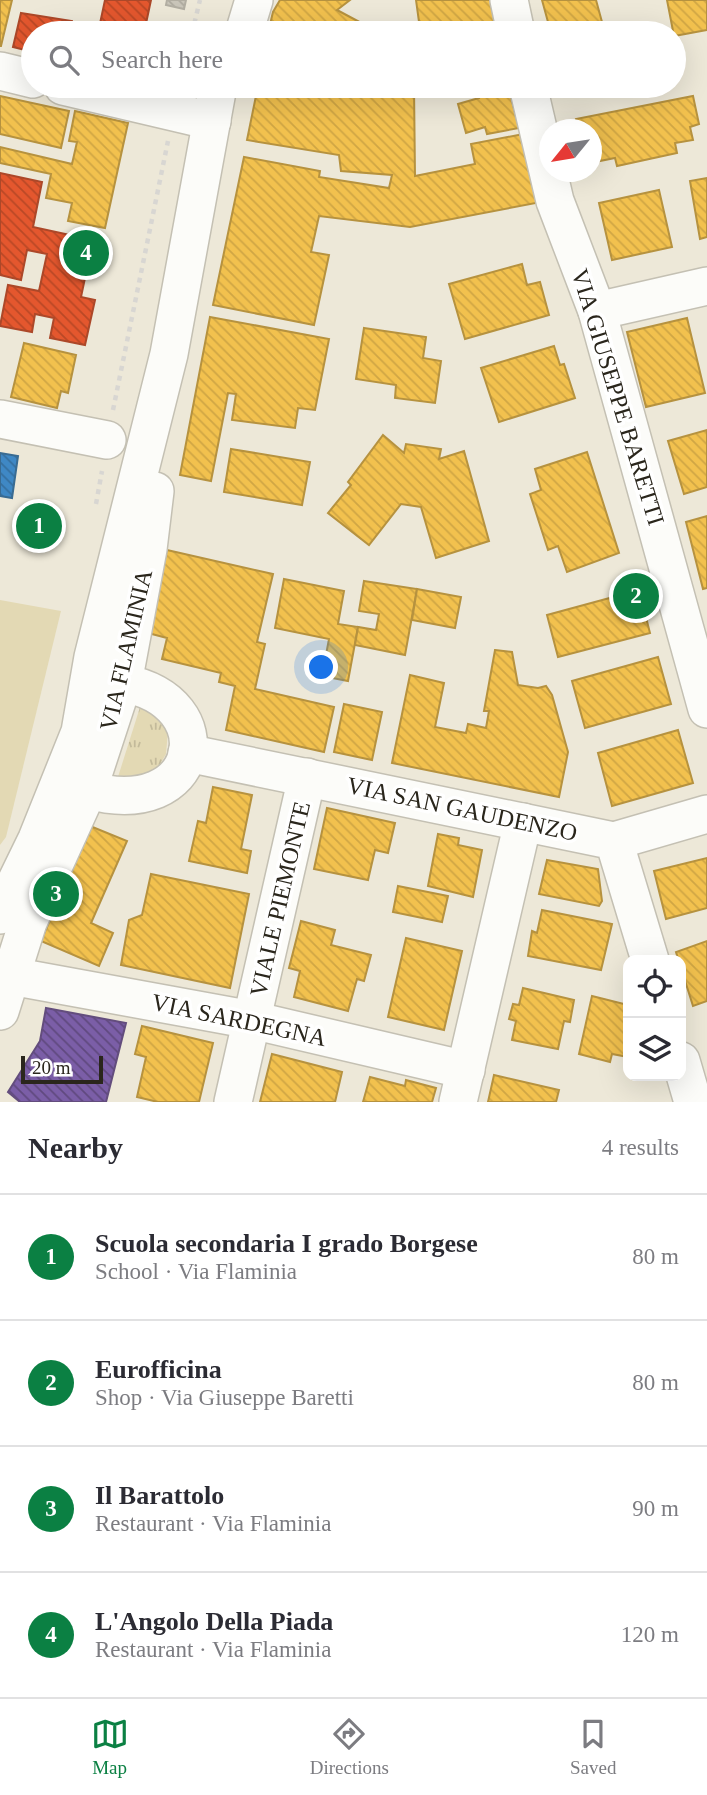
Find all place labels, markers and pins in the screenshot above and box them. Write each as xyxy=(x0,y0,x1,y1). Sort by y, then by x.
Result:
pin: 4 xyxy=(63,227,109,279)
pin: 1 xyxy=(16,500,62,552)
pin: 2 xyxy=(613,570,659,622)
pin: 3 xyxy=(33,868,79,920)

